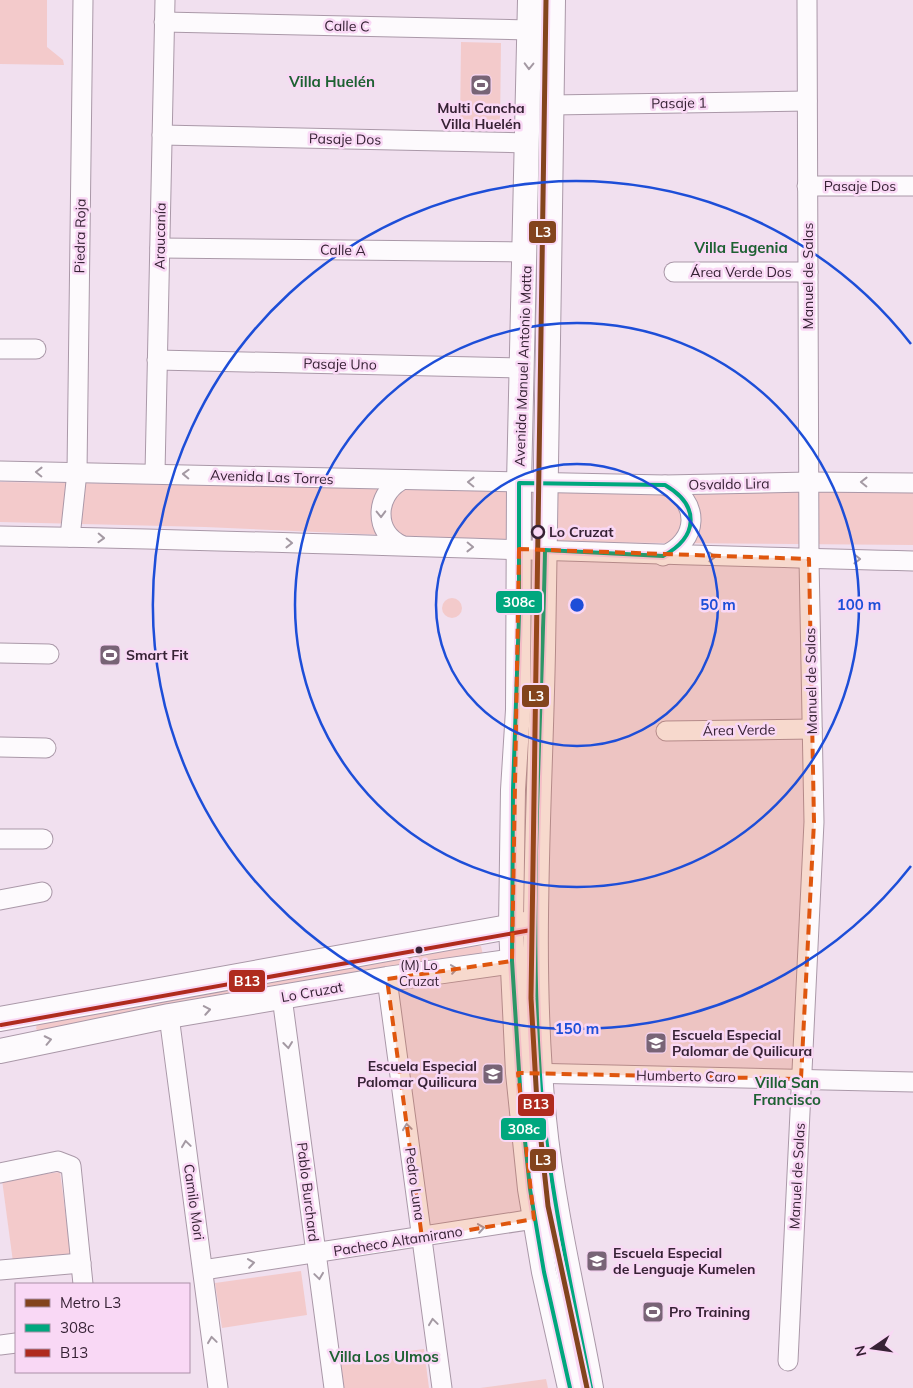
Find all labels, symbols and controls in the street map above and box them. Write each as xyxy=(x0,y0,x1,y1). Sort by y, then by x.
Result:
street label: Calle C xyxy=(324,17,370,35)
one-way arrow xyxy=(524,62,535,70)
district label: Villa Huelén xyxy=(288,72,375,91)
sports icon: Multi Cancha Villa Huelén xyxy=(469,73,493,97)
street label: Pasaje 1 xyxy=(651,94,707,112)
place label: Multi Cancha Villa Huelén xyxy=(437,99,525,133)
street label: Pasaje Dos xyxy=(309,129,381,149)
street label: Pasaje Dos xyxy=(824,177,896,195)
street label: Piedra Roja xyxy=(70,198,90,274)
street label: Araucanía xyxy=(150,202,170,270)
line badge: L3 xyxy=(528,220,557,244)
text: L3 xyxy=(535,223,551,241)
street label: Manuel de Salas xyxy=(799,223,817,329)
district label: Villa Eugenia xyxy=(693,238,788,257)
street label: Calle A xyxy=(320,241,367,259)
street label: Área Verde Dos xyxy=(690,263,792,281)
street label: Avenida Manuel Antonio Matta xyxy=(510,265,536,467)
street label: Pasaje Uno xyxy=(303,354,377,374)
street label: Avenida Las Torres xyxy=(210,466,334,488)
one-way arrow xyxy=(34,467,42,477)
one-way arrow xyxy=(182,469,190,479)
street label: Osvaldo Lira xyxy=(688,474,770,494)
one-way arrow xyxy=(466,477,474,487)
one-way arrow xyxy=(860,477,868,487)
one-way arrow xyxy=(376,510,387,518)
place label: Lo Cruzat xyxy=(549,523,614,541)
marker: Lo Cruzat xyxy=(531,525,545,539)
one-way arrow xyxy=(97,533,105,544)
one-way arrow xyxy=(286,538,293,548)
one-way arrow xyxy=(467,542,475,553)
one-way arrow xyxy=(708,551,716,562)
one-way arrow xyxy=(854,554,862,565)
line badge: 308c xyxy=(495,590,543,614)
text: 308c xyxy=(503,593,535,611)
text: 50 m xyxy=(700,595,736,614)
text: 100 m xyxy=(837,595,881,614)
centre of rings xyxy=(568,596,586,614)
street label: Manuel de Salas xyxy=(801,627,821,735)
sports icon: Smart Fit xyxy=(98,643,122,667)
place label: Smart Fit xyxy=(126,646,189,664)
line badge: L3 xyxy=(521,684,550,708)
text: L3 xyxy=(528,687,544,705)
street label: Área Verde xyxy=(703,720,775,740)
marker: (M) Lo Cruzat xyxy=(414,945,424,955)
place label: (M) Lo Cruzat xyxy=(399,957,440,989)
one-way arrow xyxy=(450,964,458,975)
line badge: B13 xyxy=(228,969,266,993)
text: B13 xyxy=(234,972,260,990)
street label: Lo Cruzat xyxy=(280,978,344,1006)
one-way arrow xyxy=(203,1005,212,1015)
text: 150 m xyxy=(555,1019,599,1038)
place label: Escuela Especial Palomar de Quilicura xyxy=(672,1026,812,1060)
school or university icon: Escuela Especial Palomar de Quilicura xyxy=(644,1031,668,1055)
one-way arrow xyxy=(43,1035,52,1046)
one-way arrow xyxy=(283,1041,293,1050)
place label: Escuela Especial Palomar Quilicura xyxy=(357,1057,477,1091)
school or university icon: Escuela Especial Palomar Quilicura xyxy=(481,1062,505,1086)
street label: Humberto Caro xyxy=(636,1066,736,1086)
district label: Villa San Francisco xyxy=(753,1073,821,1109)
line badge: B13 xyxy=(517,1093,555,1117)
text: B13 xyxy=(523,1095,549,1113)
line badge: 308c xyxy=(500,1117,547,1141)
text: 308c xyxy=(508,1120,540,1138)
one-way arrow xyxy=(402,1122,413,1130)
street label: Manuel de Salas xyxy=(785,1122,809,1230)
one-way arrow xyxy=(181,1140,192,1148)
street label: Pablo Burchard xyxy=(293,1141,323,1243)
street label: Pedro Luna xyxy=(401,1146,429,1222)
line badge: L3 xyxy=(529,1148,557,1172)
text: L3 xyxy=(535,1151,551,1169)
street label: Camilo Mori xyxy=(180,1163,208,1241)
street label: Pacheco Altamirano xyxy=(332,1222,464,1260)
one-way arrow xyxy=(476,1224,485,1234)
place label: Escuela Especial de Lenguaje Kumelen xyxy=(613,1244,756,1278)
school or university icon: Escuela Especial de Lenguaje Kumelen xyxy=(585,1249,609,1273)
one-way arrow xyxy=(247,1259,255,1269)
one-way arrow xyxy=(313,1272,324,1280)
legend xyxy=(15,1283,190,1373)
text: Metro L3 xyxy=(60,1293,121,1312)
sports icon: Pro Training xyxy=(641,1300,665,1324)
place label: Pro Training xyxy=(669,1303,750,1321)
text: 308c xyxy=(60,1318,94,1337)
one-way arrow xyxy=(428,1318,439,1326)
north arrow xyxy=(848,1323,898,1373)
one-way arrow xyxy=(207,1335,218,1343)
text: B13 xyxy=(60,1343,88,1362)
text: N xyxy=(850,1344,870,1358)
district label: Villa Los Ulmos xyxy=(328,1347,439,1366)

